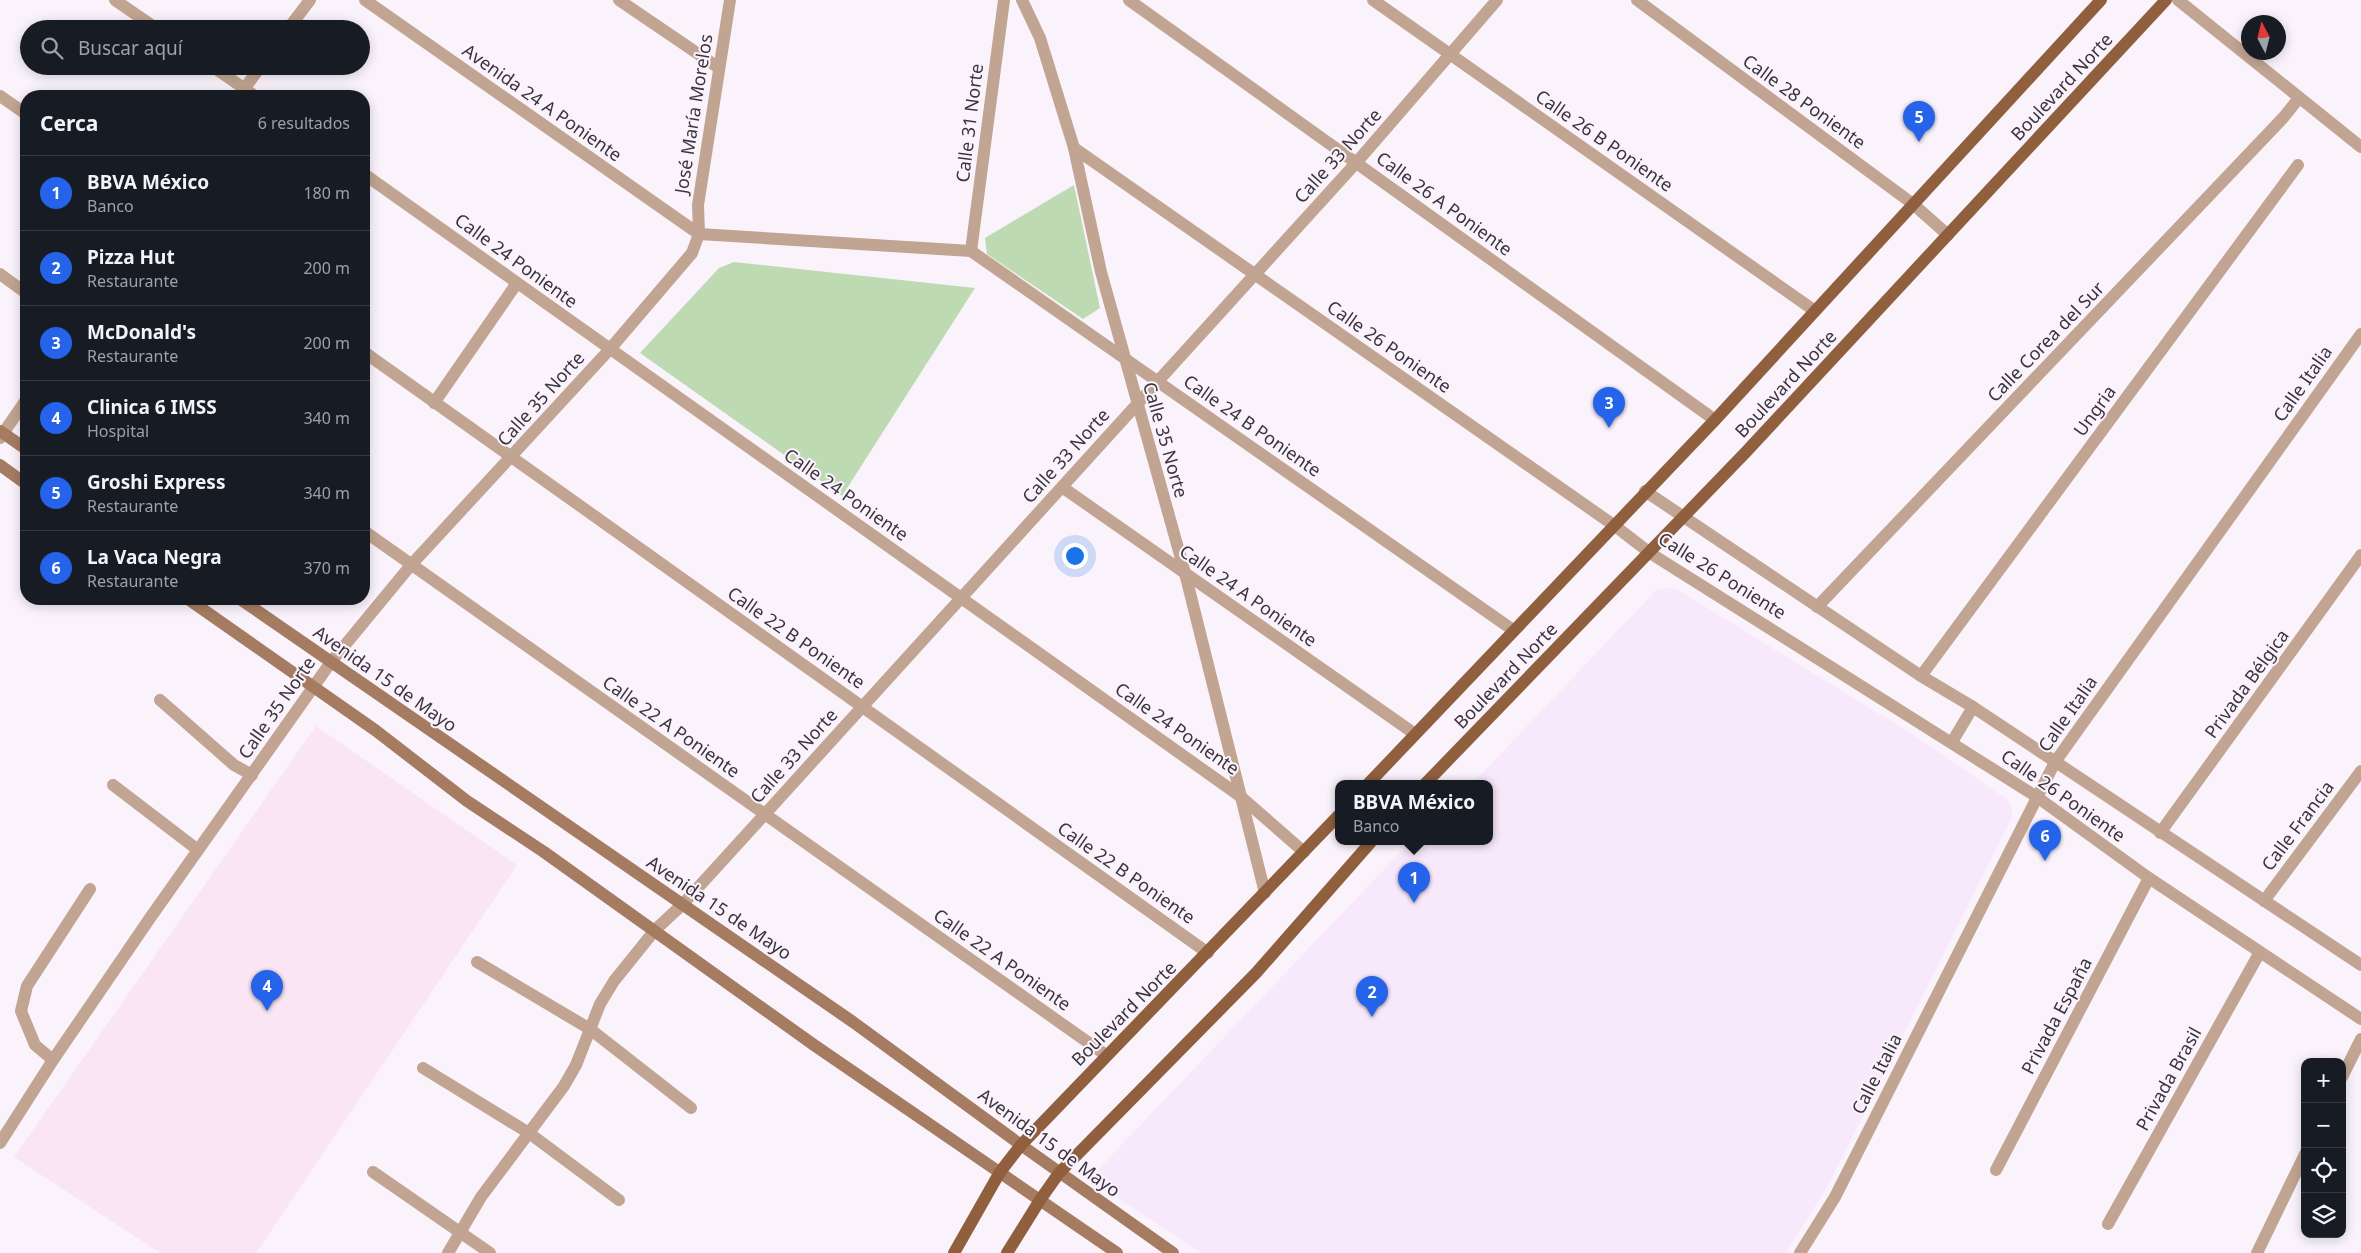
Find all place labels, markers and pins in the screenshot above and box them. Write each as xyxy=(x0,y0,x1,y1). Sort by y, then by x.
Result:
pin: 5 xyxy=(1903,101,1935,142)
pin: 3 xyxy=(1593,387,1625,428)
pin: 6 xyxy=(2029,820,2061,861)
pin: 1 xyxy=(1398,862,1430,903)
pin: 4 xyxy=(251,970,283,1011)
pin: 2 xyxy=(1356,976,1388,1017)

